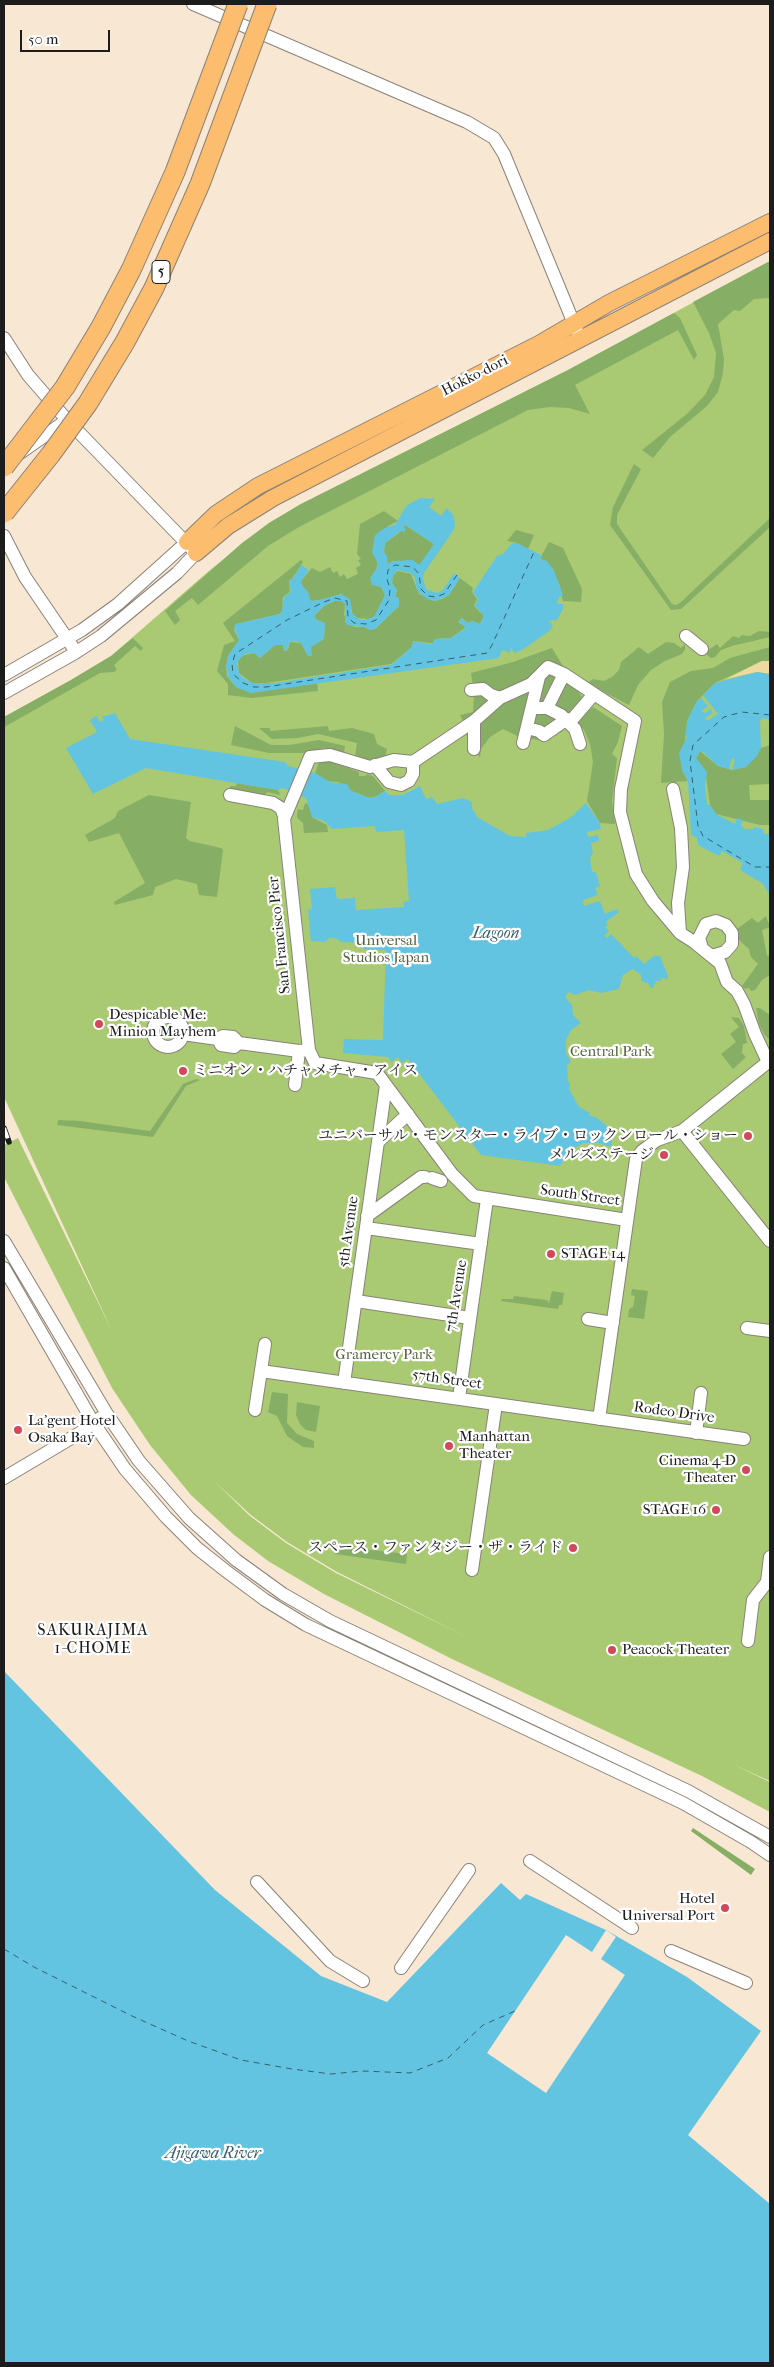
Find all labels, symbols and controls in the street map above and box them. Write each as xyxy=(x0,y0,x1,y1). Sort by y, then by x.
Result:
scale bar xyxy=(22,20,112,52)
text: 50 m xyxy=(28,30,58,48)
road number: 5 xyxy=(152,260,170,284)
street label: Hokko-dori xyxy=(439,352,511,400)
street label: San Francisco Pier xyxy=(265,875,295,995)
water label: Lagoon xyxy=(472,924,520,944)
park label: Universal Studios Japan xyxy=(343,932,429,967)
place label: Despicable Me: Minion Mayhem xyxy=(109,1006,216,1041)
marker: Despicable Me: Minion Mayhem xyxy=(93,1018,105,1030)
park label: Central Park xyxy=(570,1043,652,1061)
place label: ミニオン・ハチャメチャ・アイス xyxy=(193,1062,418,1080)
marker: ミニオン・ハチャメチャ・アイス xyxy=(177,1065,189,1077)
place label: ユニバーサル・モンスター・ライブ・ロックンロール・ショー xyxy=(318,1127,738,1145)
marker: ユニバーサル・モンスター・ライブ・ロックンロール・ショー xyxy=(742,1130,754,1142)
place label: メルズステージ xyxy=(549,1146,654,1164)
marker: メルズステージ xyxy=(658,1149,670,1161)
street label: South Street xyxy=(539,1182,621,1210)
street label: 5th Avenue xyxy=(335,1195,363,1269)
place label: STAGE 14 xyxy=(561,1245,625,1263)
marker: STAGE 14 xyxy=(545,1248,557,1260)
street label: 7th Avenue xyxy=(442,1259,472,1333)
park label: Gramercy Park xyxy=(335,1346,433,1364)
street label: 57th Street xyxy=(411,1366,483,1394)
street label: Rodeo Drive xyxy=(632,1398,716,1428)
place label: La'gent Hotel Osaka Bay xyxy=(28,1412,116,1447)
marker: La'gent Hotel Osaka Bay xyxy=(12,1424,24,1436)
place label: Manhattan Theater xyxy=(459,1428,530,1463)
marker: Manhattan Theater xyxy=(443,1440,455,1452)
place label: Cinema 4-D Theater xyxy=(659,1452,736,1487)
marker: Cinema 4-D Theater xyxy=(740,1464,752,1476)
place label: STAGE 16 xyxy=(643,1501,706,1519)
marker: STAGE 16 xyxy=(710,1504,722,1516)
place label: スペース・ファンタジー・ザ・ライド xyxy=(308,1539,563,1557)
marker: スペース・ファンタジー・ザ・ライド xyxy=(567,1542,579,1554)
district label: SAKURAJIMA 1-CHOME xyxy=(36,1621,150,1659)
place label: Peacock Theater xyxy=(622,1641,729,1659)
marker: Peacock Theater xyxy=(606,1644,618,1656)
place label: Hotel Universal Port xyxy=(622,1890,715,1925)
marker: Hotel Universal Port xyxy=(719,1902,731,1914)
water label: Ajigawa River xyxy=(165,2144,261,2164)

